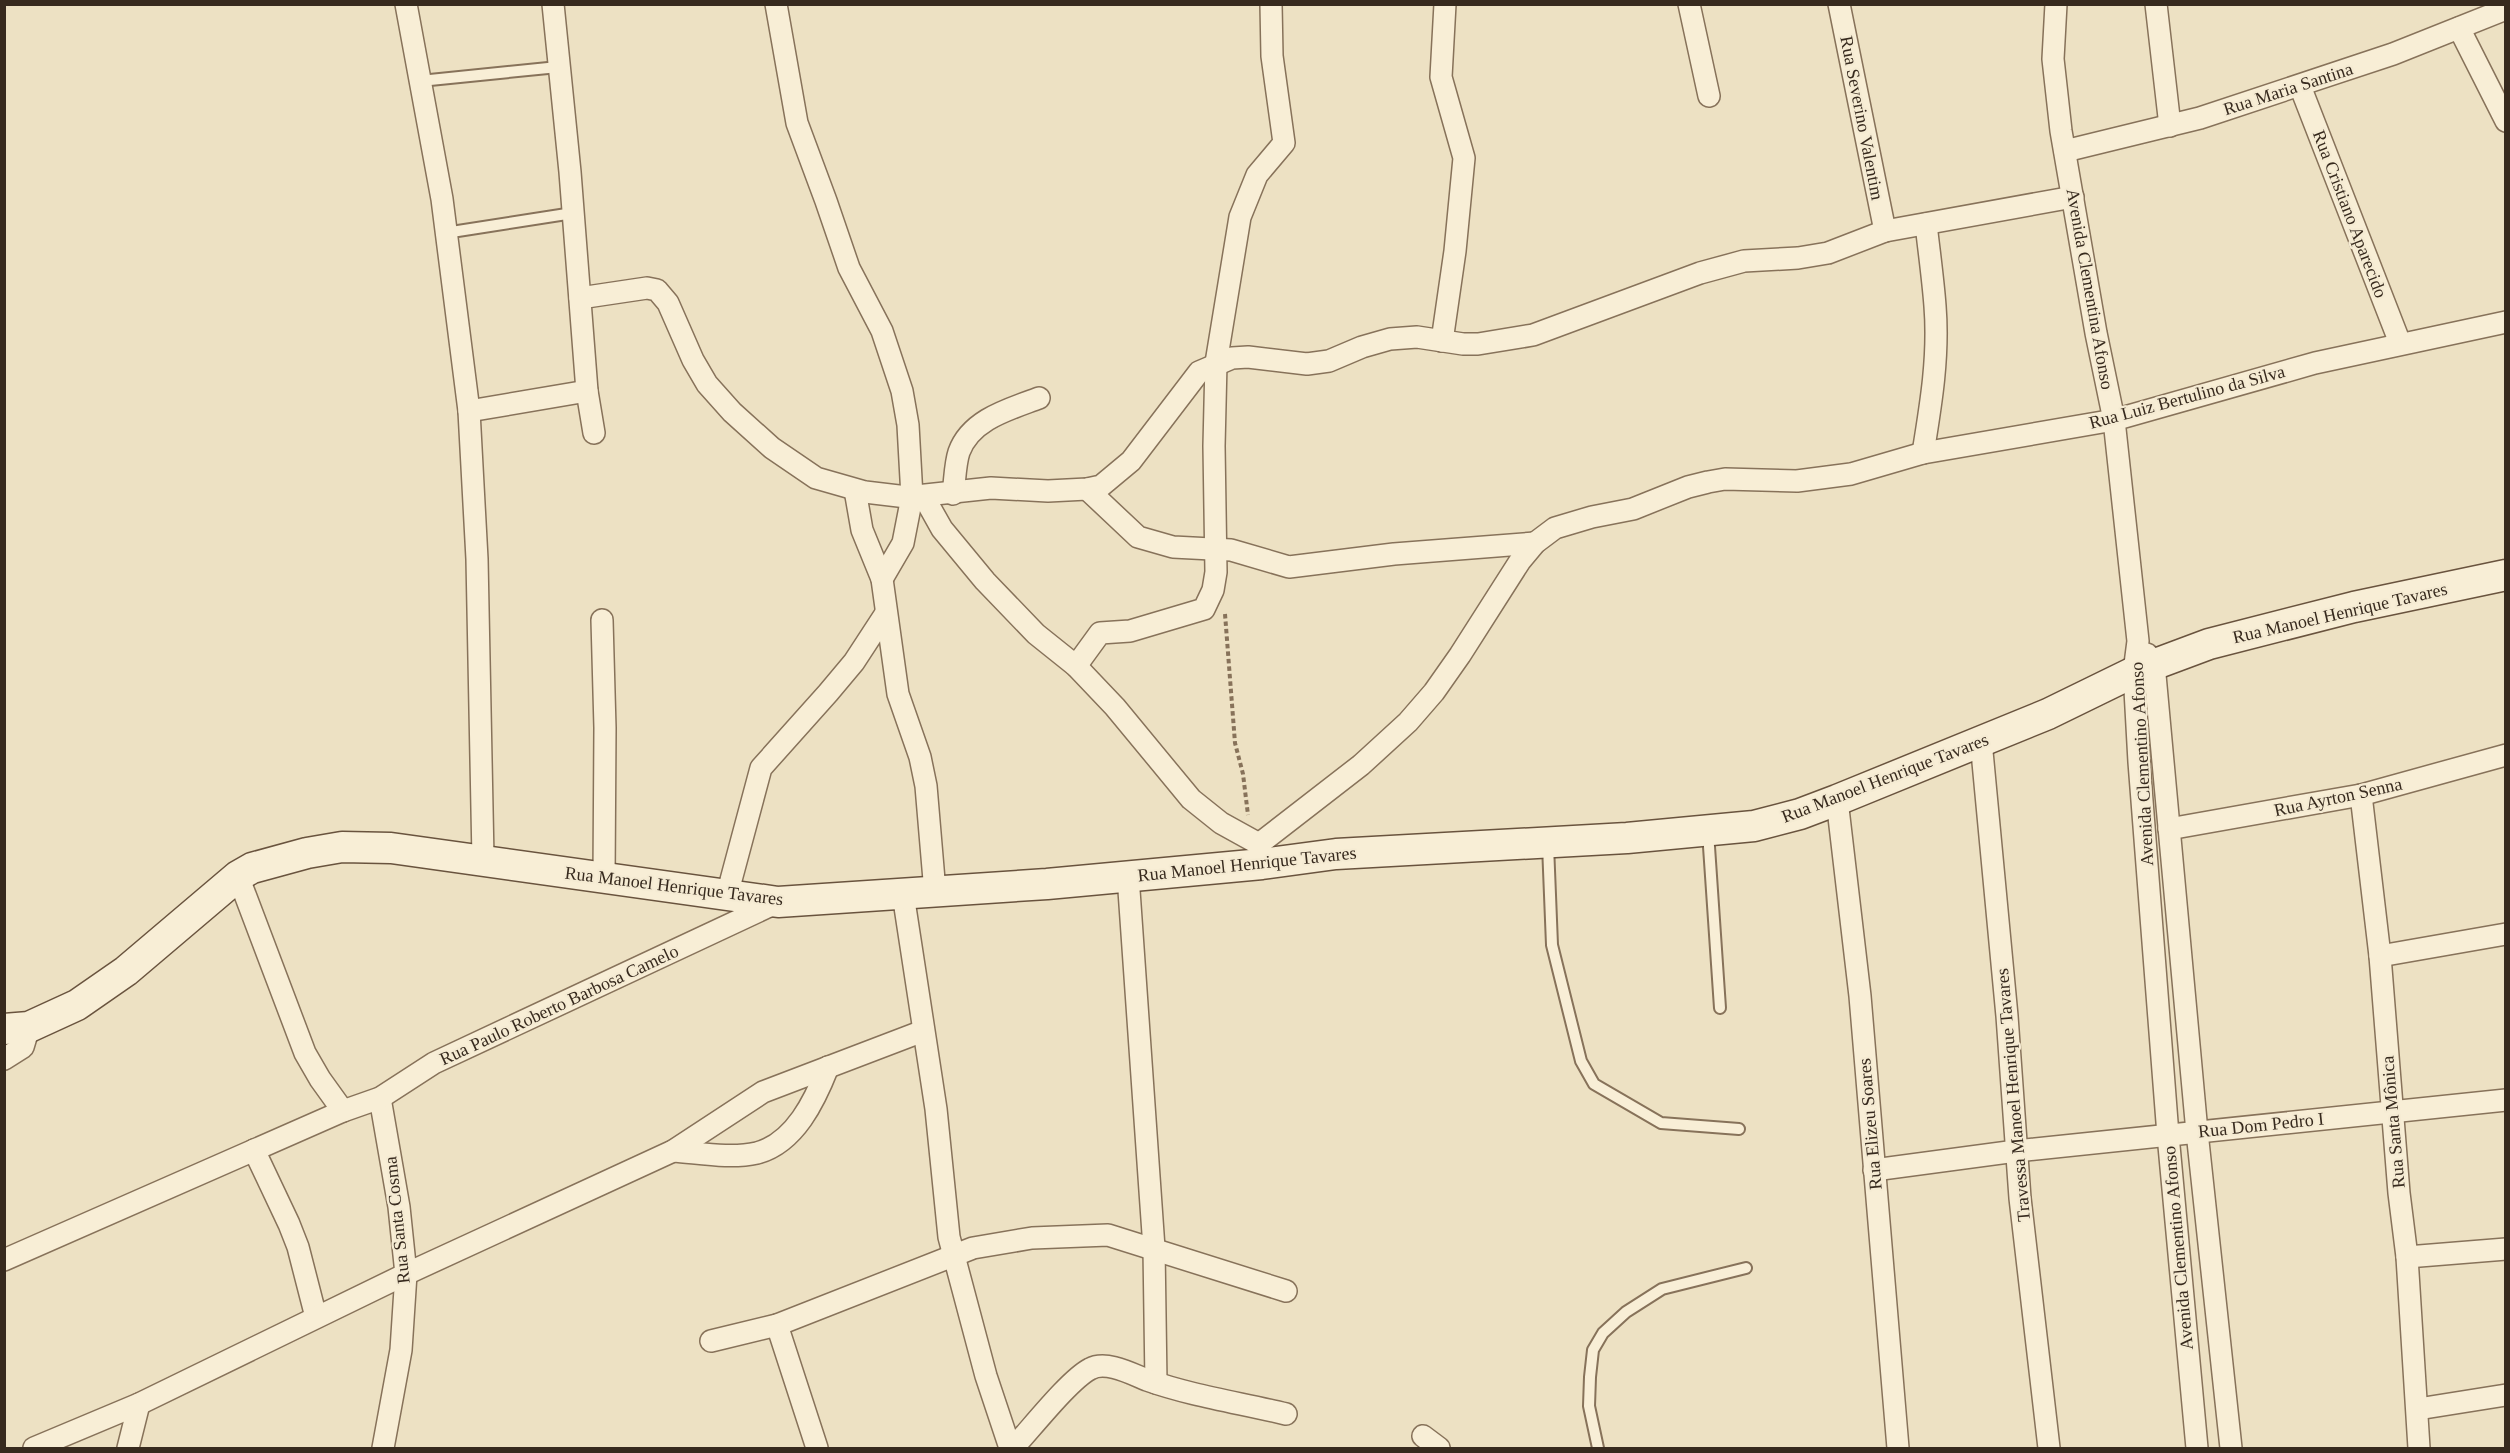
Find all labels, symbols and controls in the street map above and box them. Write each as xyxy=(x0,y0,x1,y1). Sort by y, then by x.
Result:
street label: Rua Severino Valentim xyxy=(1836,34,1888,202)
street label: Rua Maria Santina xyxy=(2221,59,2355,119)
street label: Rua Cristiano Aparecido xyxy=(2309,127,2391,301)
street label: Avenida Clementina Afonso xyxy=(2062,187,2118,391)
street label: Rua Luiz Bertulino da Silva xyxy=(2087,361,2287,433)
street label: Rua Manoel Henrique Tavares xyxy=(2231,579,2449,647)
street label: Avenida Clementino Afonso xyxy=(2127,661,2157,867)
street label: Rua Manoel Henrique Tavares xyxy=(1779,729,1991,827)
street label: Rua Ayrton Senna xyxy=(2272,774,2404,820)
street label: Rua Manoel Henrique Tavares xyxy=(1137,843,1357,885)
street label: Rua Manoel Henrique Tavares xyxy=(564,863,784,909)
street label: Rua Paulo Roberto Barbosa Camelo xyxy=(437,941,681,1069)
street label: Travessa Manoel Henrique Tavares xyxy=(1992,968,2034,1222)
street label: Rua Santa Mônica xyxy=(2377,1055,2409,1189)
street label: Rua Elizeu Soares xyxy=(1854,1057,1886,1191)
street label: Rua Dom Pedro I xyxy=(2197,1108,2325,1142)
street label: Avenida Clementino Afonso xyxy=(2159,1145,2197,1351)
street label: Rua Santa Cosma xyxy=(380,1155,414,1285)

